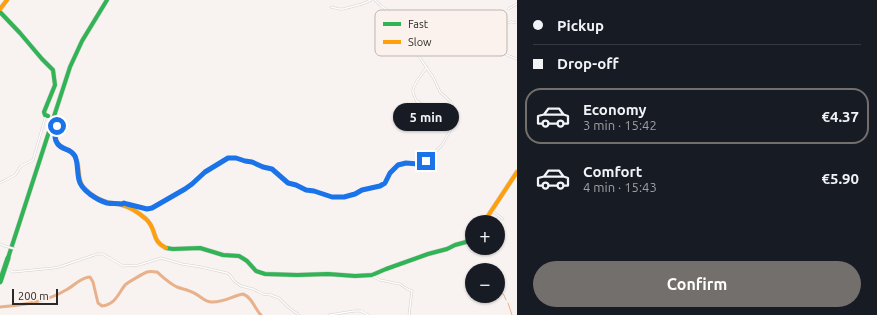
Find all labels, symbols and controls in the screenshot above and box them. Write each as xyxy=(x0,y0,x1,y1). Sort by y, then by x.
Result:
legend xyxy=(375,10,507,56)
text: Pickup xyxy=(557,17,604,34)
text: Fast xyxy=(408,18,429,30)
text: Slow xyxy=(408,36,432,48)
text: Drop-off xyxy=(557,55,619,72)
icon: car xyxy=(535,98,571,134)
text: Economy xyxy=(583,101,647,118)
callout: 5 min xyxy=(393,103,459,131)
text: €4.37 xyxy=(821,108,859,125)
text: 5 min xyxy=(410,110,442,124)
route start xyxy=(48,117,66,135)
text: 3 min · 15:42 xyxy=(583,118,657,132)
route end xyxy=(417,152,435,170)
icon: car xyxy=(535,160,571,196)
text: Comfort xyxy=(583,163,642,180)
text: €5.90 xyxy=(821,170,859,187)
text: 4 min · 15:43 xyxy=(583,180,657,194)
map controls xyxy=(465,215,505,303)
button: + xyxy=(465,215,505,255)
button: Confirm xyxy=(533,261,861,307)
button: − xyxy=(465,263,505,303)
scale bar xyxy=(12,287,58,306)
text: 200 m xyxy=(18,290,49,302)

